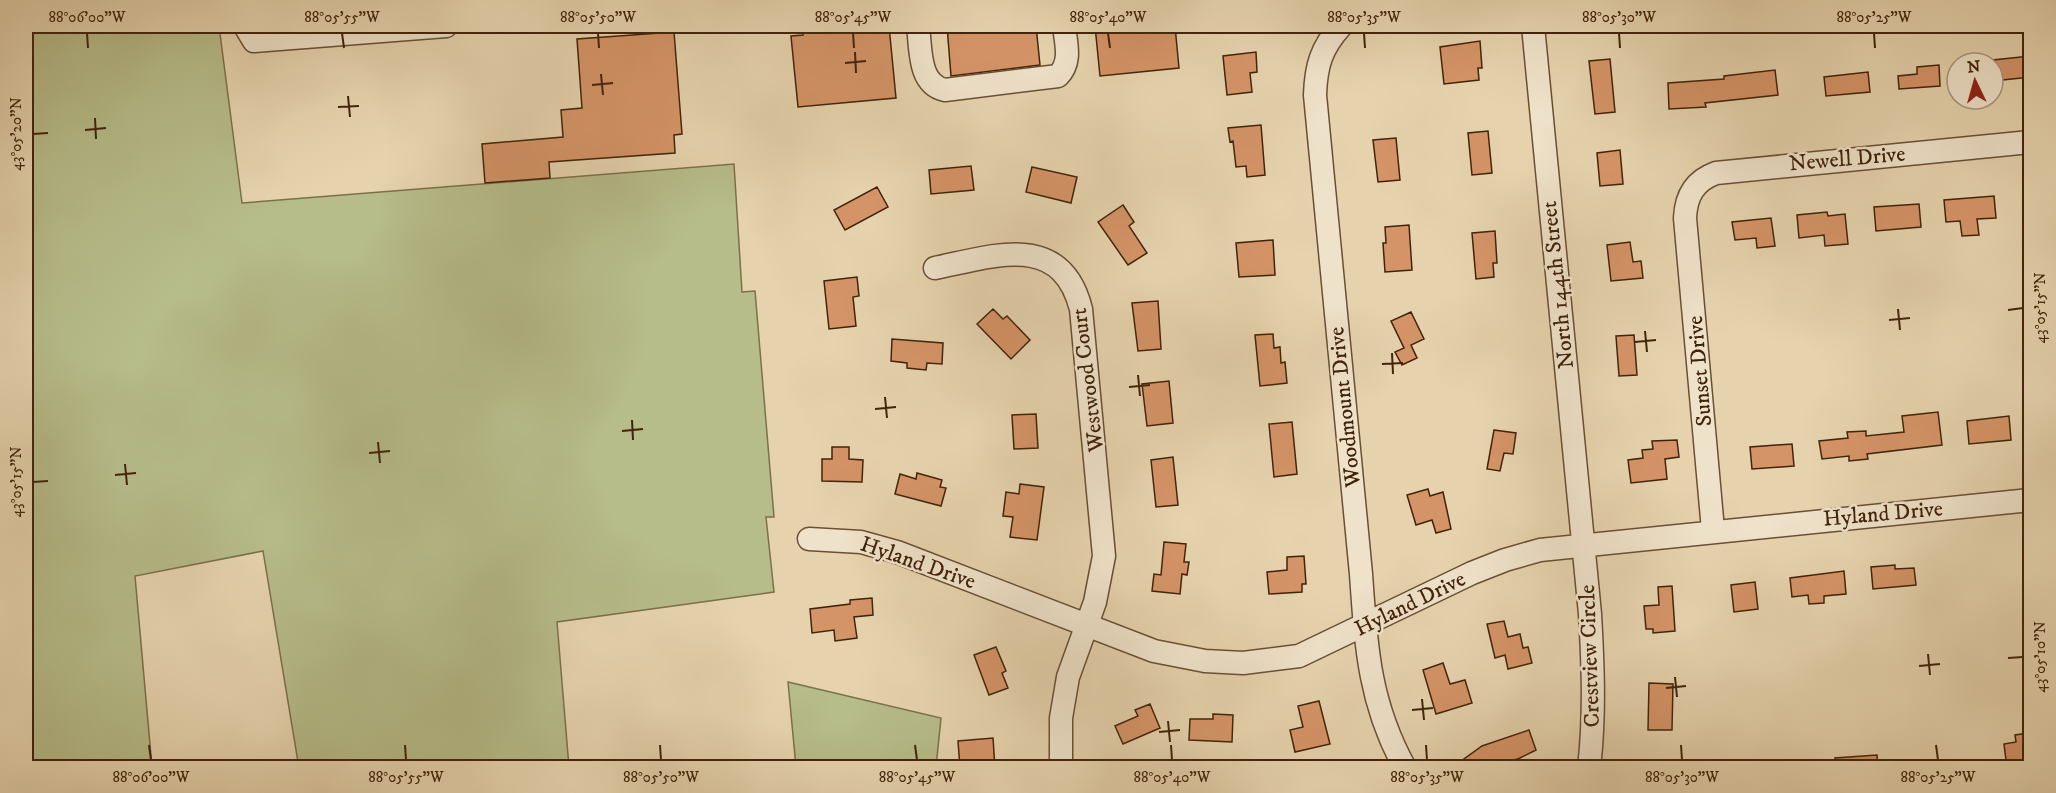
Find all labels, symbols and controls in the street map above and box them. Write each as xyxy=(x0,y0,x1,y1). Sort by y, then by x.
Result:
text: 88°06'00"W xyxy=(49,8,126,27)
text: 88°05'55"W xyxy=(304,8,380,27)
text: 88°05'50"W xyxy=(560,8,636,27)
text: 88°05'45"W xyxy=(815,8,891,27)
text: 88°05'40"W xyxy=(1069,8,1147,27)
text: 88°05'35"W xyxy=(1327,8,1401,27)
text: 88°05'30"W xyxy=(1582,8,1656,27)
text: 88°05'25"W xyxy=(1836,8,1912,27)
north arrow xyxy=(1945,51,2005,111)
text: N xyxy=(1966,57,1981,78)
text: 43°05'20"N xyxy=(7,97,26,171)
street label: Newell Drive xyxy=(1788,140,1906,178)
street label: North 144th Street xyxy=(1536,200,1580,370)
text: 43°05'15"N xyxy=(2031,272,2050,344)
street label: Westwood Court xyxy=(1066,306,1110,455)
street label: Sunset Drive xyxy=(1682,315,1718,427)
street label: Woodmount Drive xyxy=(1323,325,1367,490)
text: 43°05'15"N xyxy=(7,446,26,518)
street label: Hyland Drive xyxy=(1822,495,1944,533)
street label: Hyland Drive xyxy=(857,531,979,595)
street label: Hyland Drive xyxy=(1350,566,1470,642)
street label: Crestview Circle xyxy=(1574,584,1606,728)
text: 43°05'10"N xyxy=(2031,621,2050,693)
text: 88°06'00"W xyxy=(113,768,190,787)
text: 88°05'55"W xyxy=(368,768,444,787)
text: 88°05'50"W xyxy=(623,768,699,787)
text: 88°05'45"W xyxy=(879,768,955,787)
text: 88°05'40"W xyxy=(1133,768,1211,787)
text: 88°05'35"W xyxy=(1390,768,1464,787)
text: 88°05'30"W xyxy=(1645,768,1719,787)
text: 88°05'25"W xyxy=(1900,768,1976,787)

